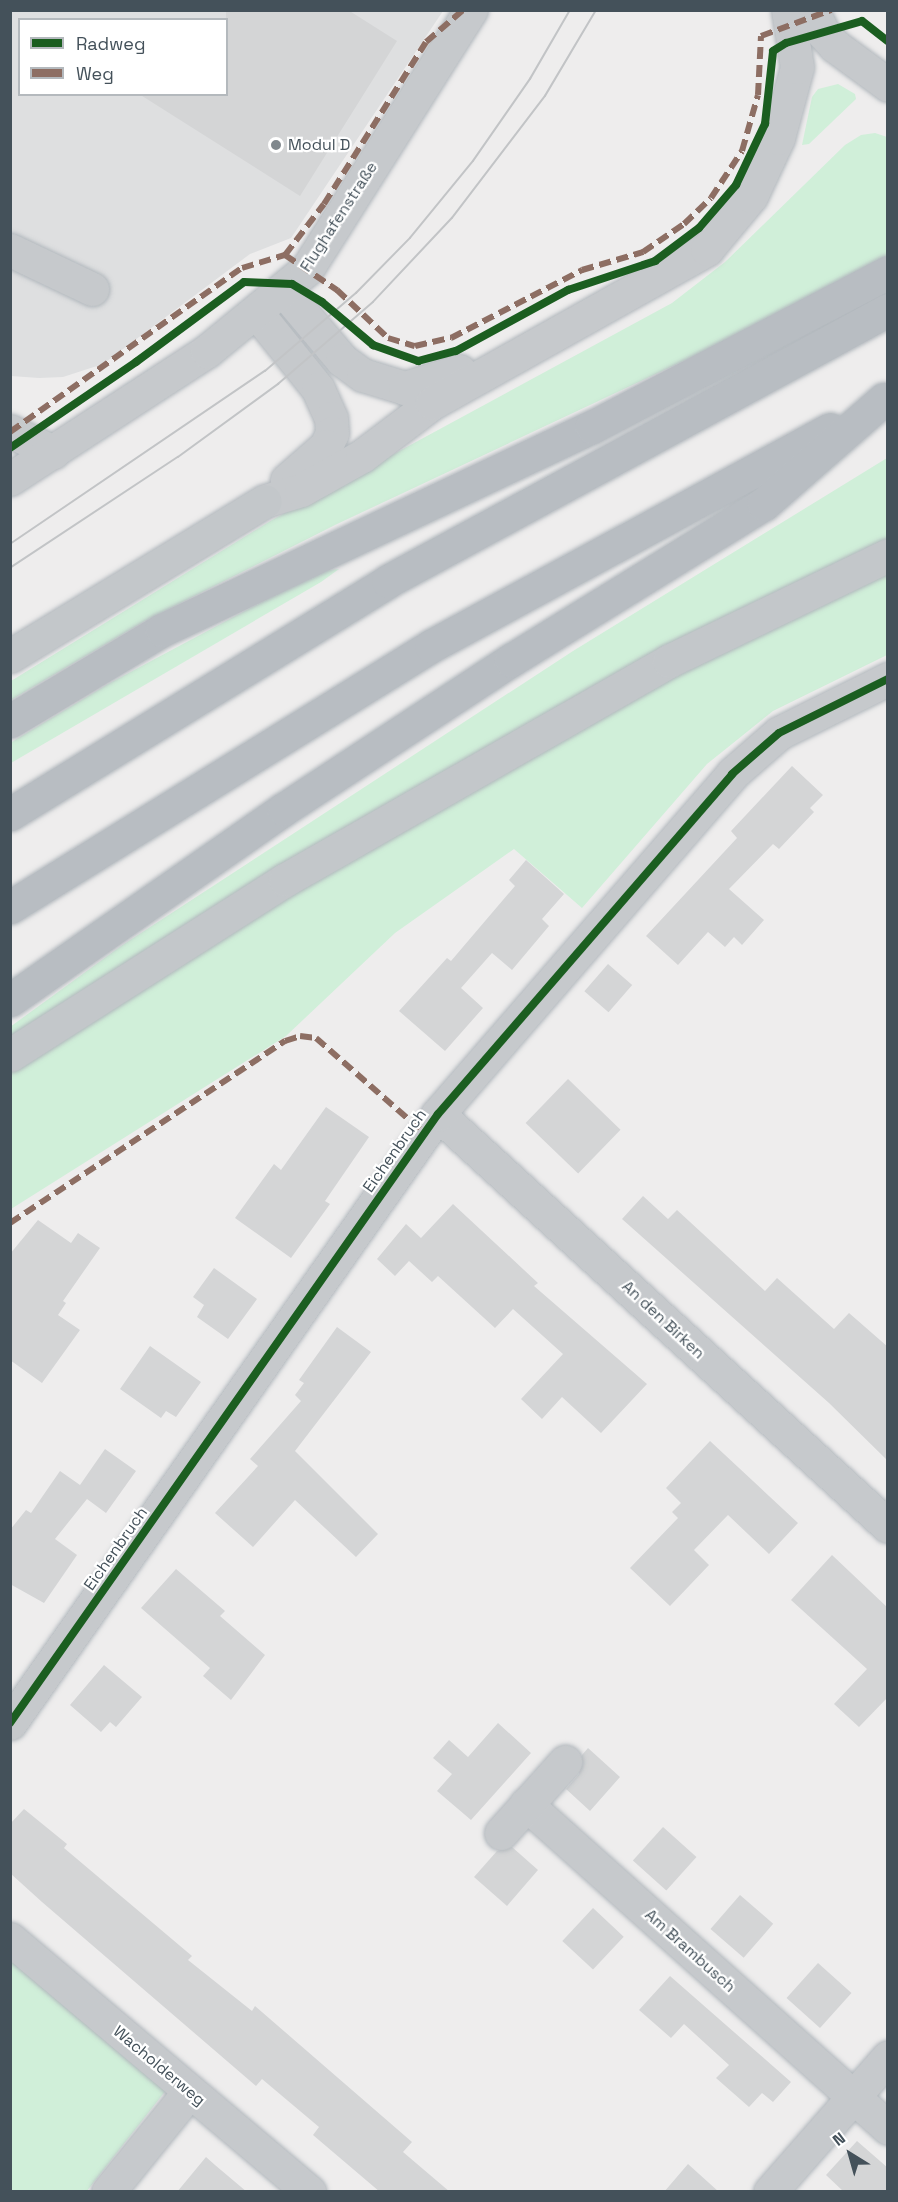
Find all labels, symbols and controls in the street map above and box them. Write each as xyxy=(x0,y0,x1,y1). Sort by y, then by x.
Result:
legend xyxy=(18,18,228,96)
text: Radweg xyxy=(76,32,146,55)
text: Weg xyxy=(76,62,114,85)
place label: Modul D xyxy=(288,135,350,155)
marker: Modul D xyxy=(269,138,283,152)
street label: Flughafenstraße xyxy=(296,158,382,276)
street label: Eichenbruch xyxy=(359,1106,431,1196)
street label: An den Birken xyxy=(618,1277,708,1363)
street label: Eichenbruch xyxy=(80,1504,152,1594)
street label: Am Brambusch xyxy=(641,1905,739,1997)
street label: Wacholderweg xyxy=(109,2022,209,2110)
north arrow xyxy=(820,2124,880,2184)
text: N xyxy=(828,2128,849,2151)

